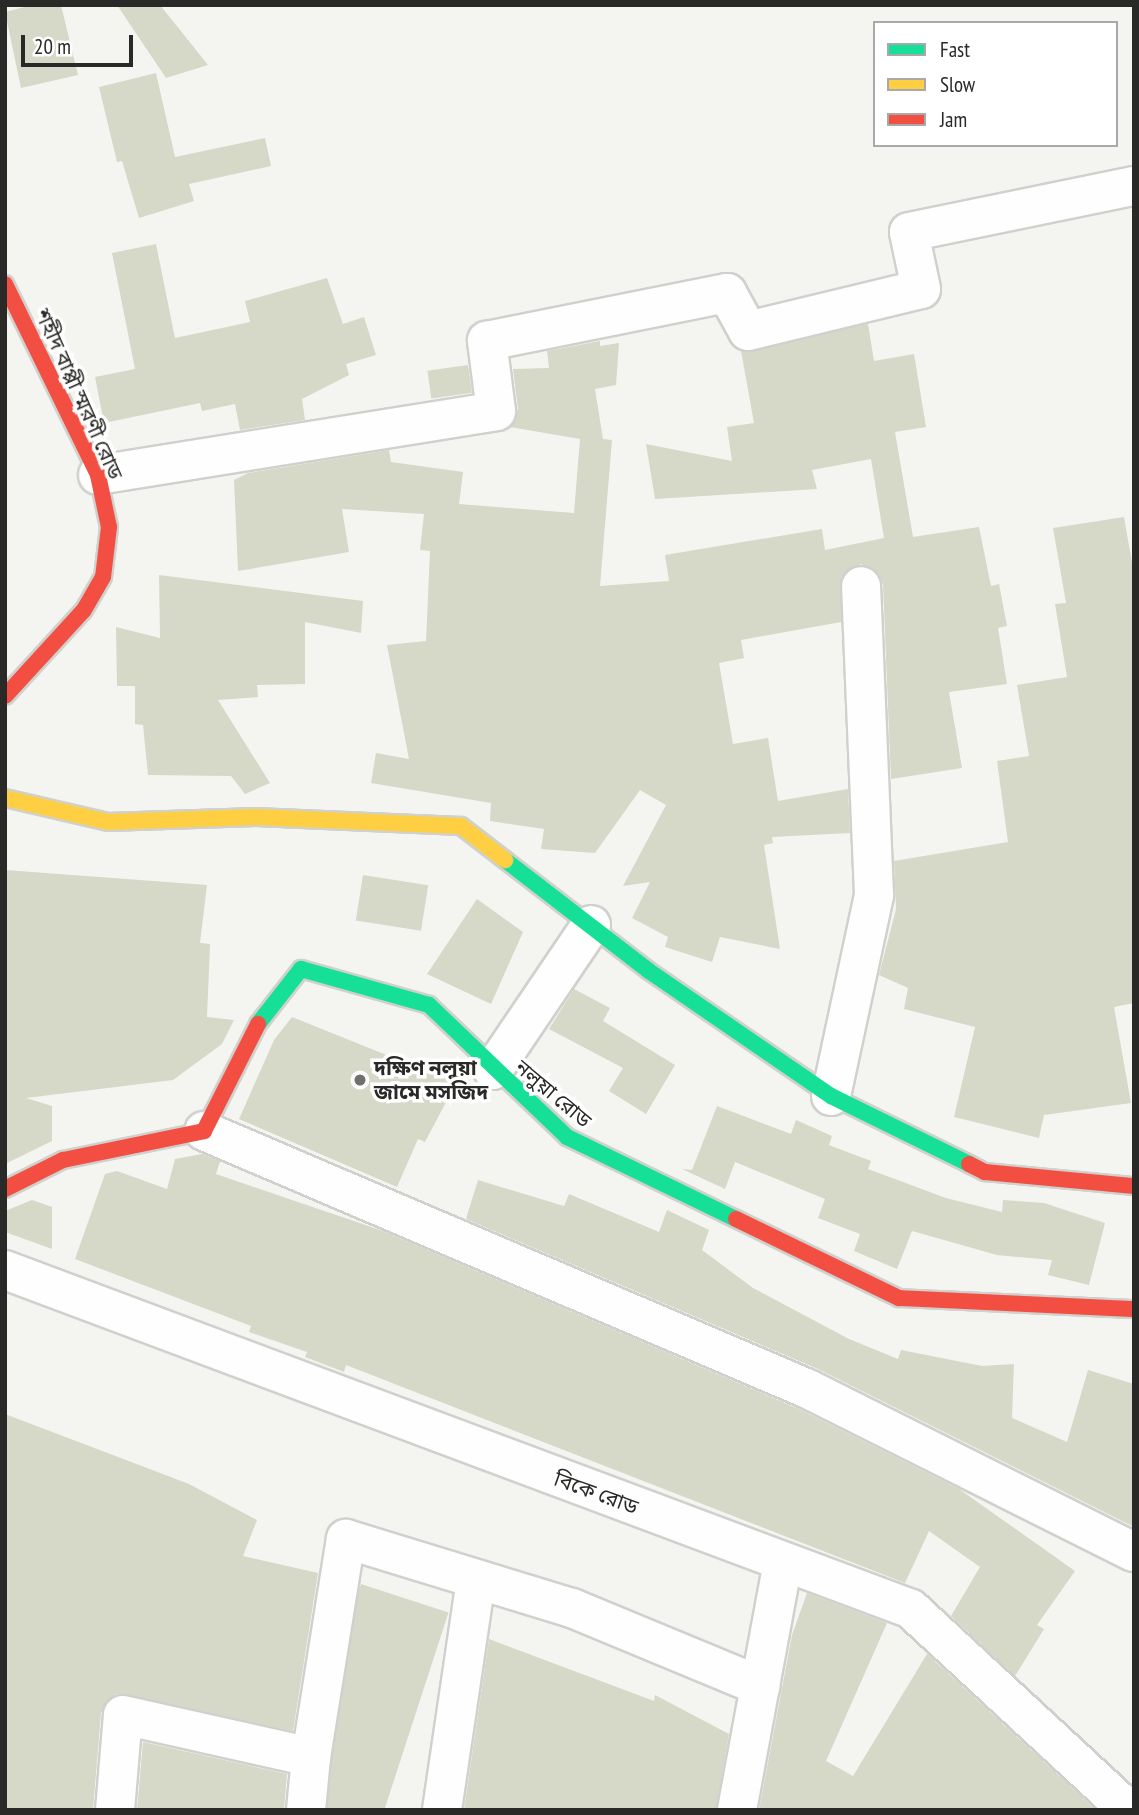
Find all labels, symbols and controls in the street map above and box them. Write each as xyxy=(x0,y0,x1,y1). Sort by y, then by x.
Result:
scale bar xyxy=(24,21,136,65)
legend xyxy=(873,21,1118,147)
text: 20 m xyxy=(34,33,71,60)
text: Fast xyxy=(940,36,970,63)
text: Slow xyxy=(940,71,975,98)
text: Jam xyxy=(940,106,967,133)
street label: শহীদ বাপ্পী স্মরণী রোড xyxy=(30,305,128,483)
place label: দক্ষিণ নলুয়া জামে মসজিদ xyxy=(374,1055,488,1105)
street label: নলুয়া রোড xyxy=(510,1055,596,1133)
marker: দক্ষিণ নলুয়া জামে মসজিদ xyxy=(352,1072,368,1088)
street label: বিকে রোড xyxy=(550,1466,642,1520)

